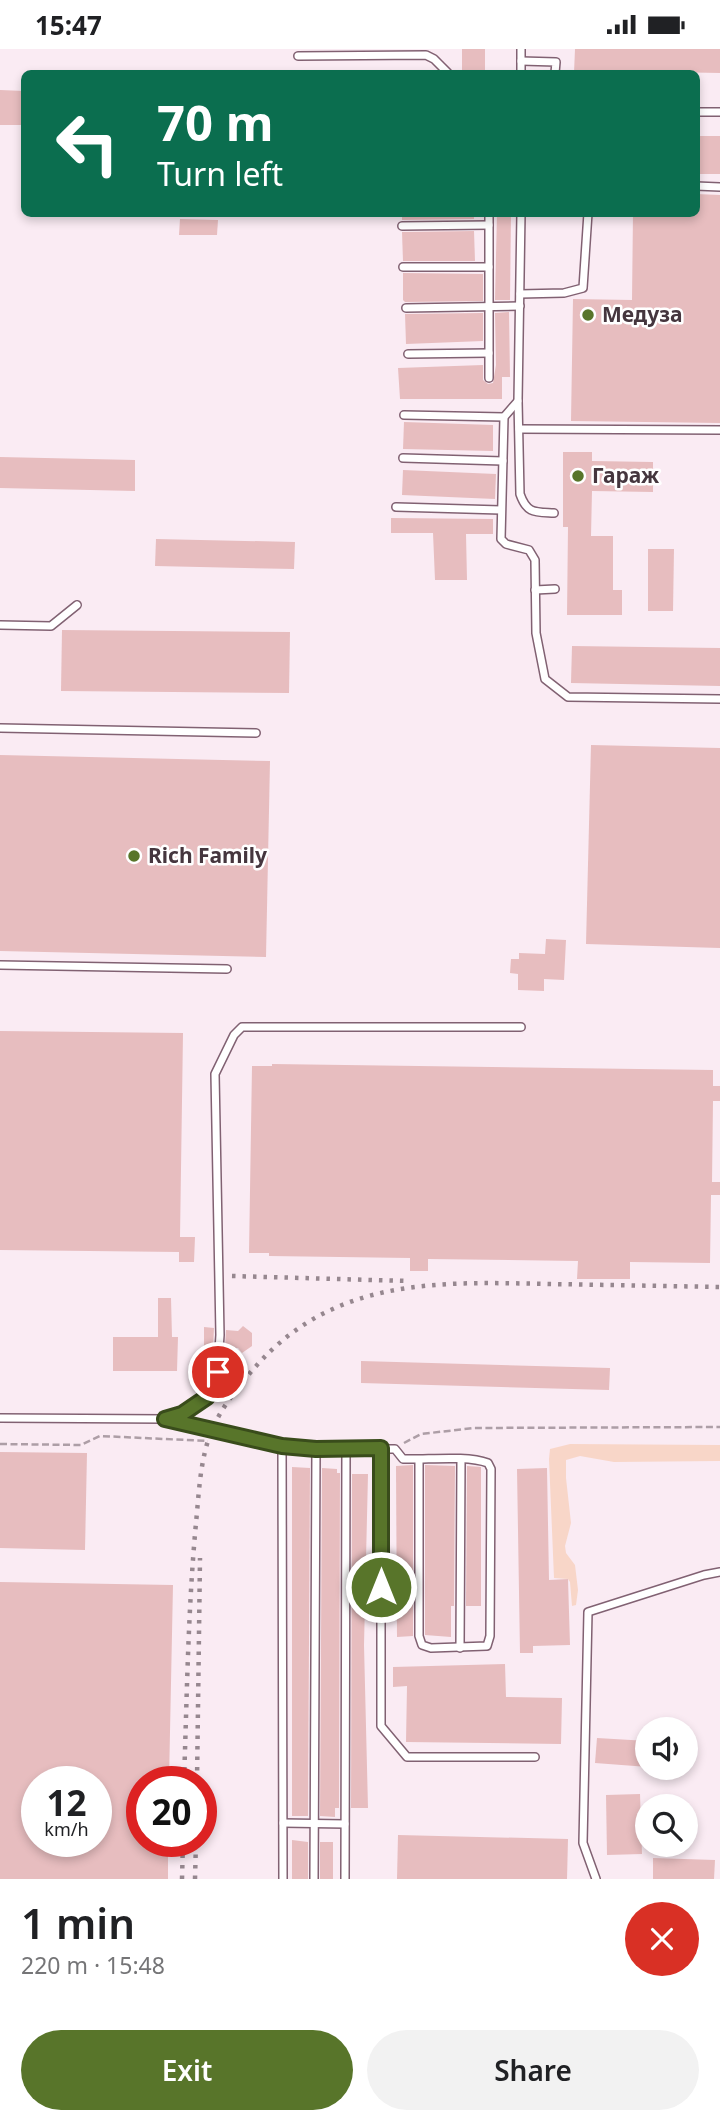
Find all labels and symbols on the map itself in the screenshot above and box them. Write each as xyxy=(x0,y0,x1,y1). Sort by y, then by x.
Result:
place label: Медуза xyxy=(602,300,683,328)
marker: Медуза xyxy=(580,307,596,323)
place label: Гараж xyxy=(592,461,660,489)
marker: Гараж xyxy=(570,468,586,484)
place label: Rich Family xyxy=(148,841,267,869)
marker: Rich Family xyxy=(126,848,142,864)
pin xyxy=(188,1342,248,1402)
position arrow xyxy=(344,1550,418,1624)
speed limit sign: 20 xyxy=(126,1766,217,1857)

